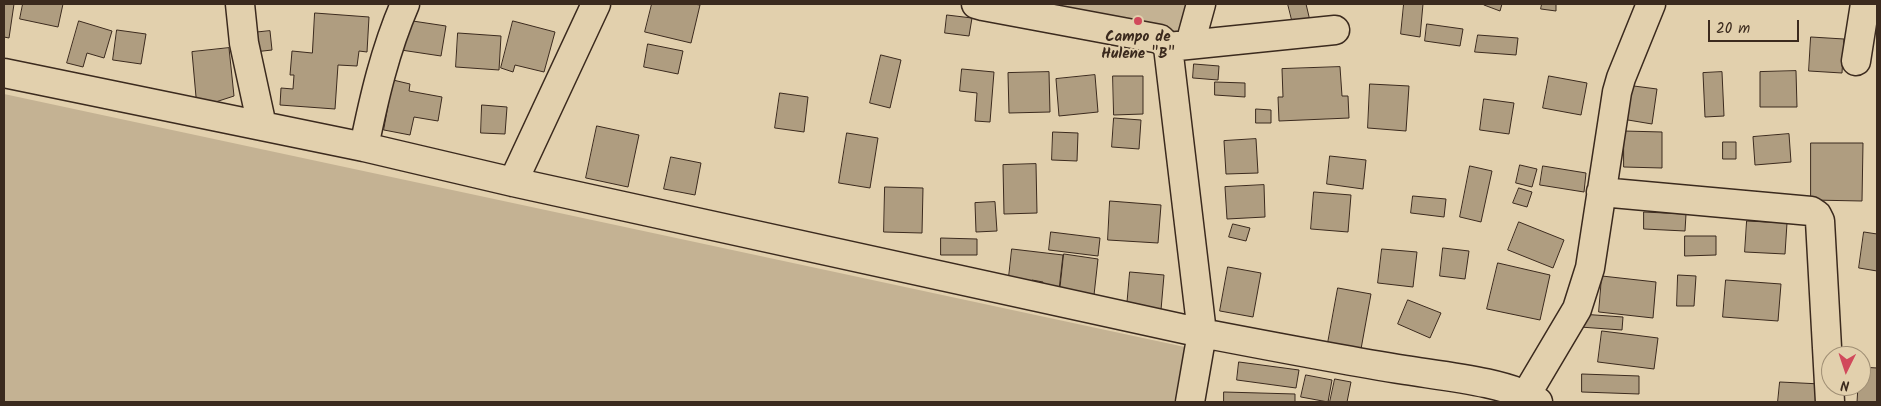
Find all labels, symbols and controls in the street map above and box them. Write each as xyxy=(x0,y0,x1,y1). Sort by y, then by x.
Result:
scale bar xyxy=(1711,10,1802,42)
marker: Campo de Hulene "B" xyxy=(1132,15,1144,27)
text: 20 m xyxy=(1716,17,1750,41)
place label: Campo de Hulene "B" xyxy=(1101,29,1175,64)
north arrow xyxy=(1821,346,1871,396)
text: N xyxy=(1840,374,1850,396)

